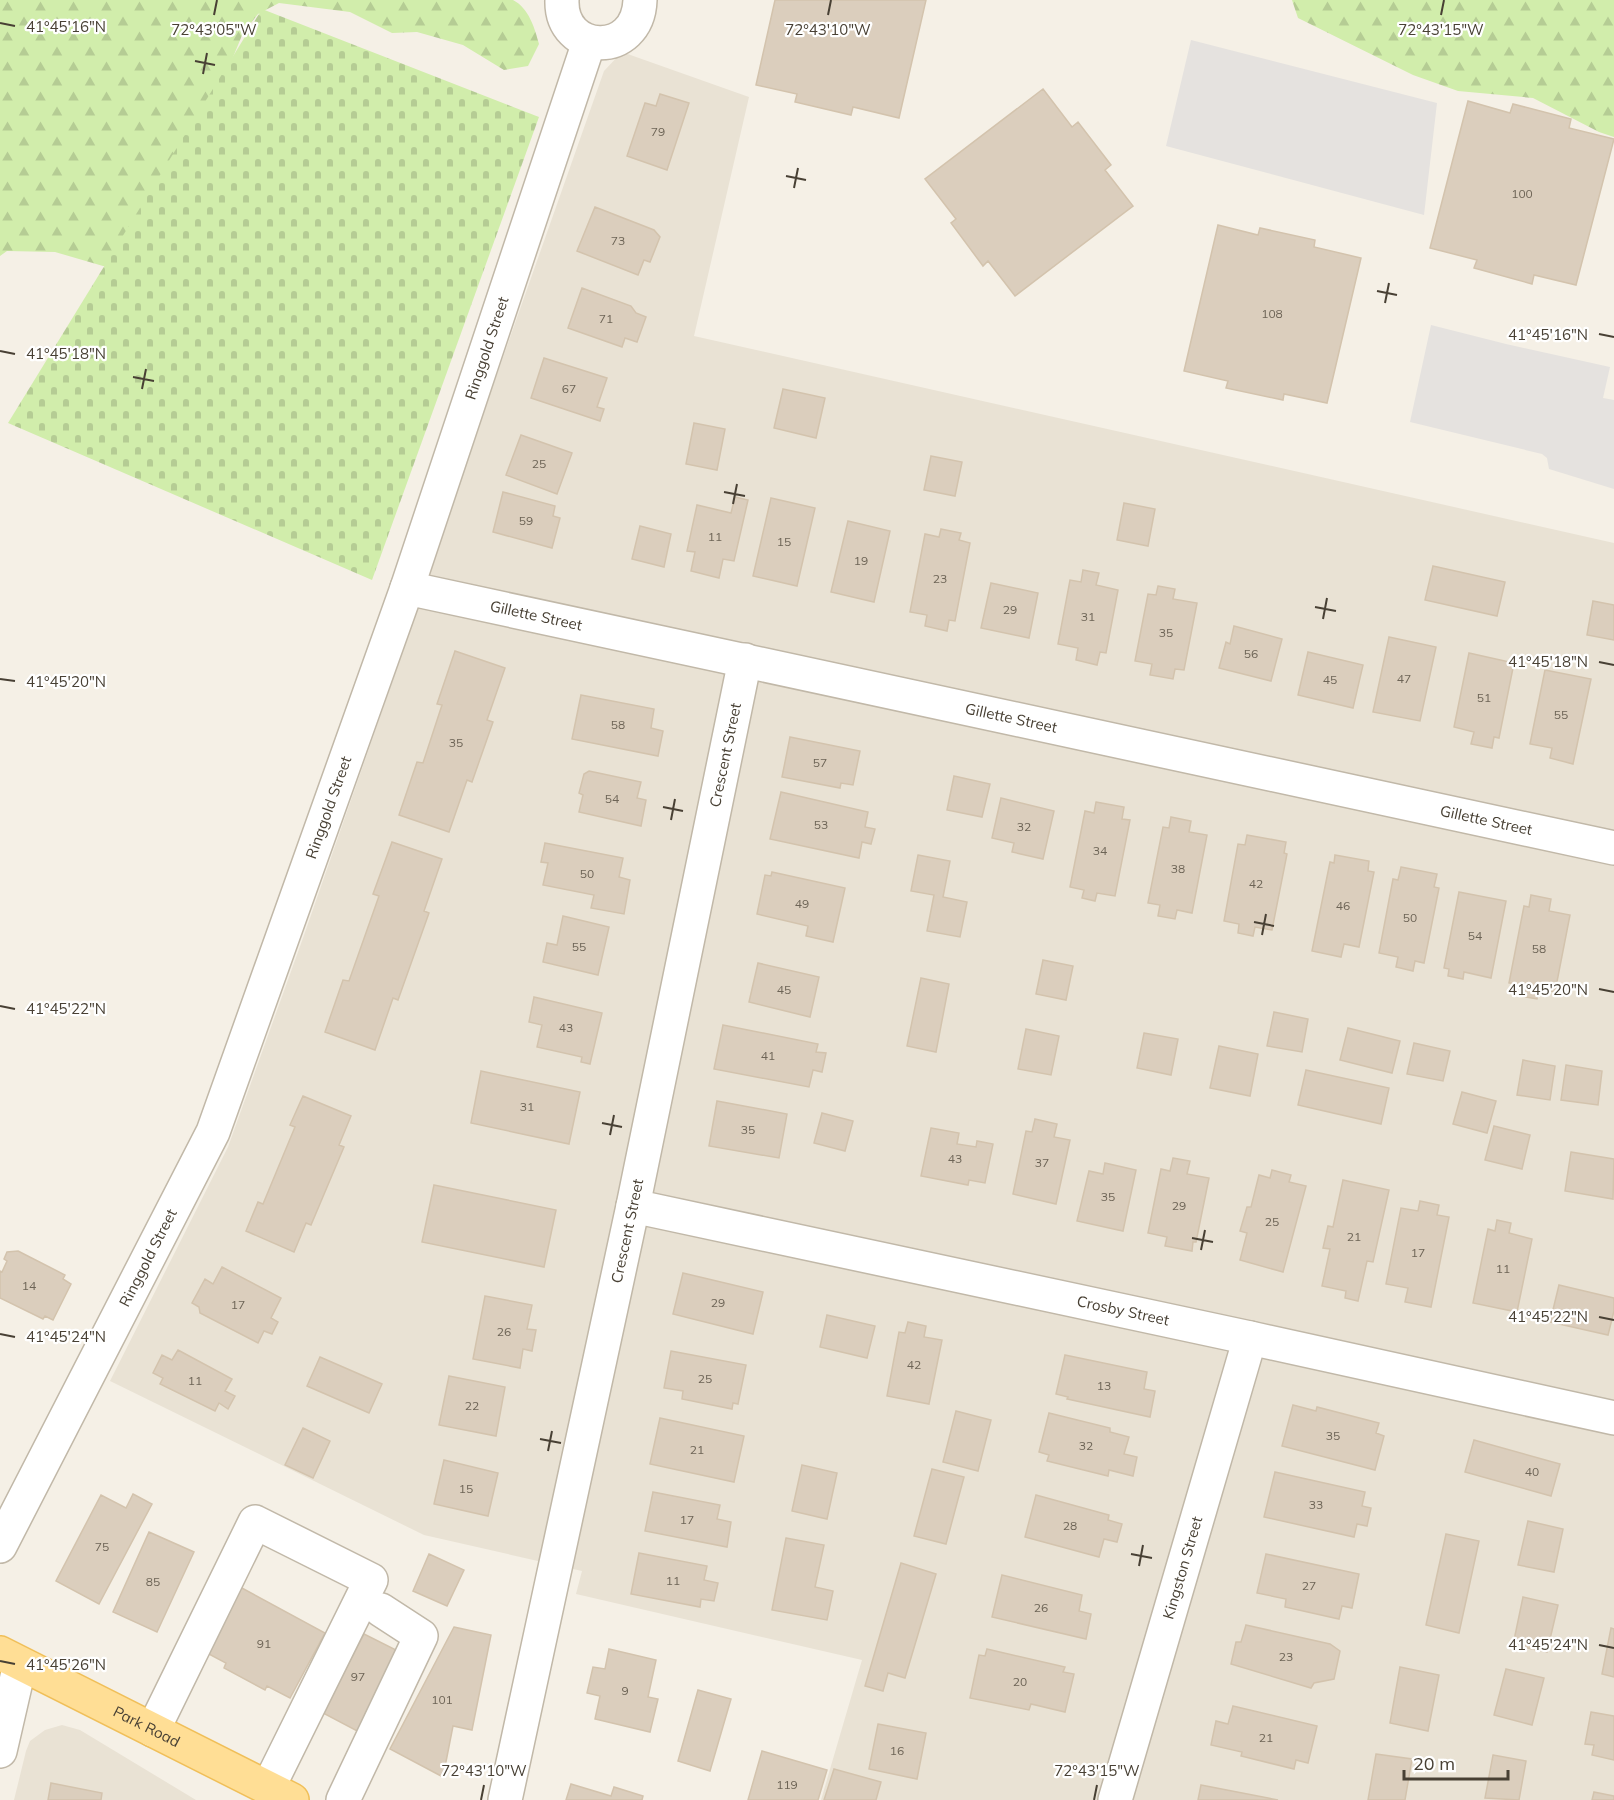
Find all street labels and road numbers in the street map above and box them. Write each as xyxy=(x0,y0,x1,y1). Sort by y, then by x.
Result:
street label: Ringgold Street xyxy=(460,294,512,402)
street label: Gillette Street xyxy=(488,596,584,634)
street label: Gillette Street xyxy=(963,698,1059,737)
street label: Crescent Street xyxy=(705,701,745,809)
street label: Ringgold Street xyxy=(301,754,355,861)
street label: Gillette Street xyxy=(1439,801,1534,839)
street label: Crescent Street xyxy=(607,1177,647,1285)
street label: Ringgold Street xyxy=(115,1206,181,1310)
street label: Crosby Street xyxy=(1075,1291,1171,1329)
street label: Kingston Street xyxy=(1158,1514,1206,1621)
street label: Park Road xyxy=(110,1702,183,1751)

